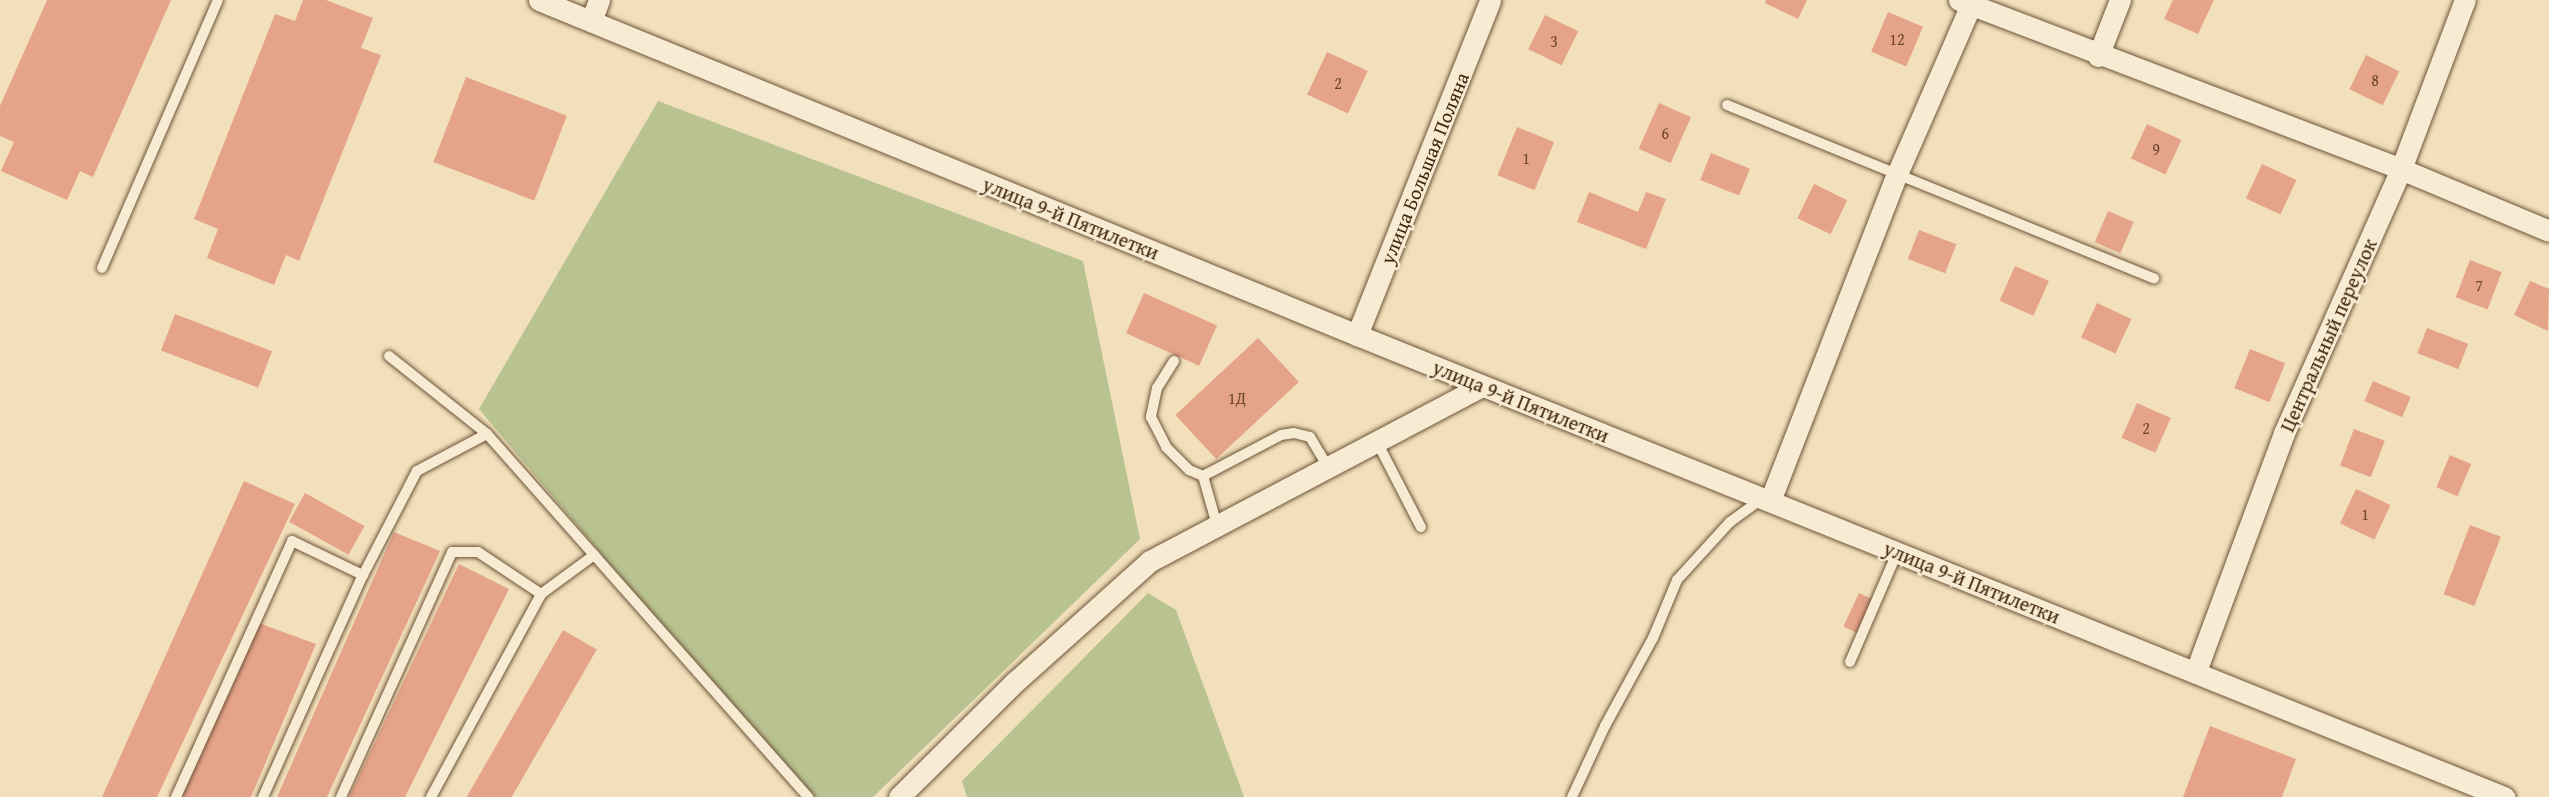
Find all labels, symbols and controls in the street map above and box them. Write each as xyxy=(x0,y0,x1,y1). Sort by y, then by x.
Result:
house number: 12 xyxy=(1889,29,1905,49)
house number: 3 xyxy=(1550,31,1558,51)
street label: улица Большая Поляна xyxy=(1374,69,1474,267)
house number: 8 xyxy=(2371,70,2379,90)
house number: 2 xyxy=(1334,73,1342,93)
house number: 6 xyxy=(1661,123,1669,143)
house number: 9 xyxy=(2152,139,2160,159)
house number: 1 xyxy=(1522,148,1530,168)
street label: улица 9-й Пятилетки xyxy=(979,172,1163,264)
street label: Центральный переулок xyxy=(2275,235,2381,435)
house number: 7 xyxy=(2475,275,2483,295)
street label: улица 9-й Пятилетки xyxy=(1429,355,1613,447)
house number: 1Д xyxy=(1228,388,1246,408)
house number: 2 xyxy=(2142,418,2150,438)
house number: 1 xyxy=(2361,504,2369,524)
street label: улица 9-й Пятилетки xyxy=(1880,536,2064,628)

